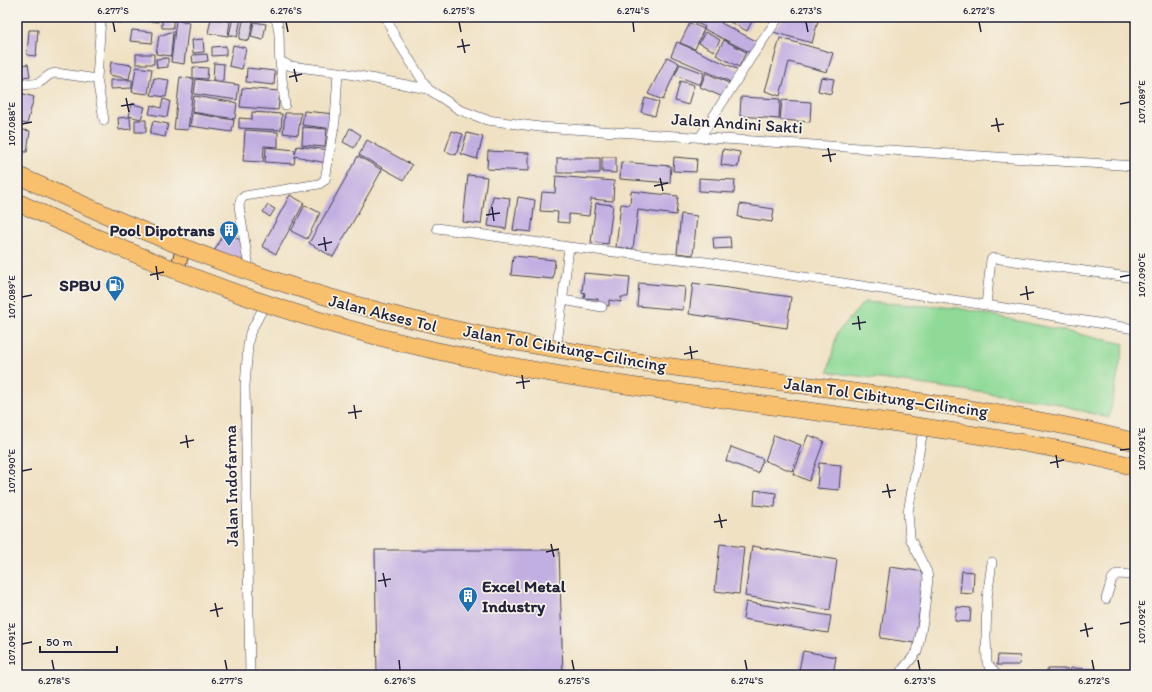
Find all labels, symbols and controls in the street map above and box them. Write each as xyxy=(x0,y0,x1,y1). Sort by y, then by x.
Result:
text: 6.277°S xyxy=(97,4,129,17)
text: 6.276°S xyxy=(270,4,302,17)
text: 6.275°S xyxy=(443,4,475,17)
text: 6.274°S xyxy=(617,4,650,17)
text: 6.273°S xyxy=(790,4,822,17)
text: 6.272°S xyxy=(963,4,995,17)
text: 107.089°E xyxy=(1135,80,1148,124)
text: 107.088°E xyxy=(5,102,18,146)
street label: Jalan Andini Sakti xyxy=(671,108,803,138)
building icon: Pool Dipotrans xyxy=(218,219,240,247)
place label: Pool Dipotrans xyxy=(109,220,215,241)
text: 107.090°E xyxy=(1135,252,1148,297)
fuel station icon: SPBU xyxy=(104,274,126,302)
text: 107.089°E xyxy=(5,275,18,319)
place label: SPBU xyxy=(59,275,101,295)
street label: Jalan Akses Tol xyxy=(327,290,439,336)
street label: Jalan Tol Cibitung–Cilincing xyxy=(462,320,668,376)
street label: Jalan Tol Cibitung–Cilincing xyxy=(783,373,990,421)
street label: Jalan Indofarma xyxy=(220,425,242,547)
text: 107.091°E xyxy=(1135,427,1148,470)
text: 107.090°E xyxy=(5,448,18,493)
place label: Excel Metal Industry xyxy=(482,576,566,617)
building icon: Excel Metal Industry xyxy=(457,585,479,613)
text: 107.092°E xyxy=(1135,600,1148,644)
text: 107.091°E xyxy=(5,622,18,665)
scale bar xyxy=(40,628,117,654)
text: 50 m xyxy=(46,635,72,649)
text: 6.278°S xyxy=(38,674,70,687)
text: 6.277°S xyxy=(211,674,243,687)
text: 6.276°S xyxy=(384,674,416,687)
text: 6.275°S xyxy=(558,674,590,687)
text: 6.274°S xyxy=(731,674,764,687)
text: 6.273°S xyxy=(904,674,936,687)
text: 6.272°S xyxy=(1078,674,1110,687)

